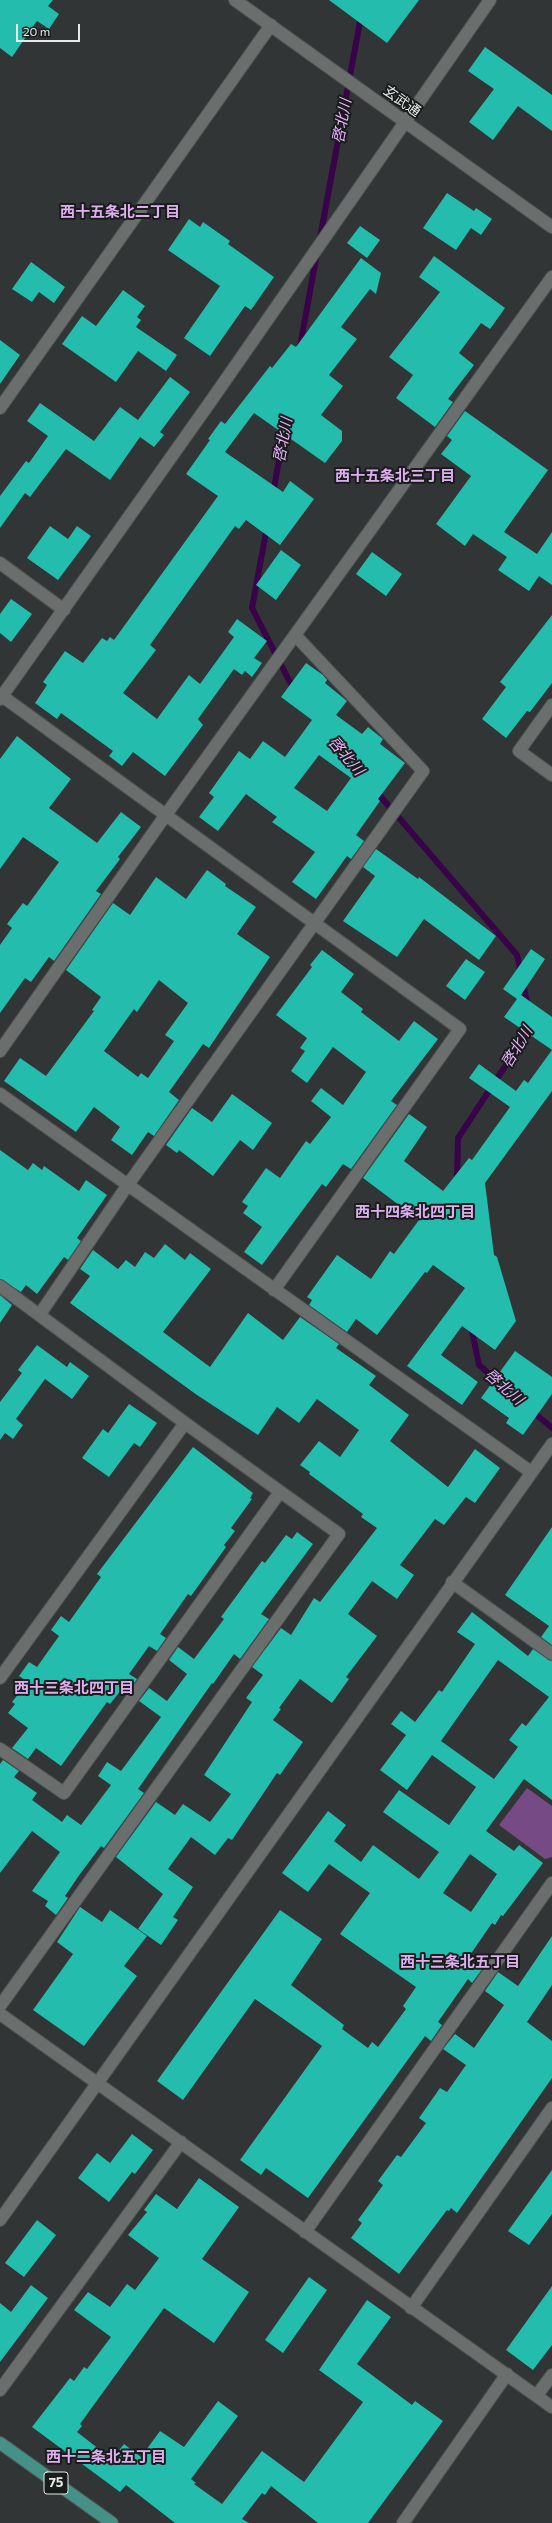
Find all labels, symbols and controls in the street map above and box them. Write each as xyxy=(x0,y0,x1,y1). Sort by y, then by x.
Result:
scale bar xyxy=(18,16,82,42)
text: 20 m xyxy=(23,24,50,38)
street label: 玄武通 xyxy=(380,82,424,120)
water label: 啓北川 xyxy=(329,97,355,145)
district label: 西十五条北二丁目 xyxy=(60,203,180,221)
water label: 啓北川 xyxy=(270,416,296,464)
district label: 西十五条北三丁目 xyxy=(335,467,455,485)
water label: 啓北川 xyxy=(324,733,368,779)
water label: 啓北川 xyxy=(498,1023,536,1071)
district label: 西十四条北四丁目 xyxy=(355,1203,475,1221)
water label: 啓北川 xyxy=(481,1365,527,1409)
district label: 西十三条北四丁目 xyxy=(14,1679,134,1697)
district label: 西十三条北五丁目 xyxy=(400,1953,520,1971)
district label: 西十二条北五丁目 xyxy=(46,2448,166,2466)
road number: 75 xyxy=(44,2472,68,2494)

